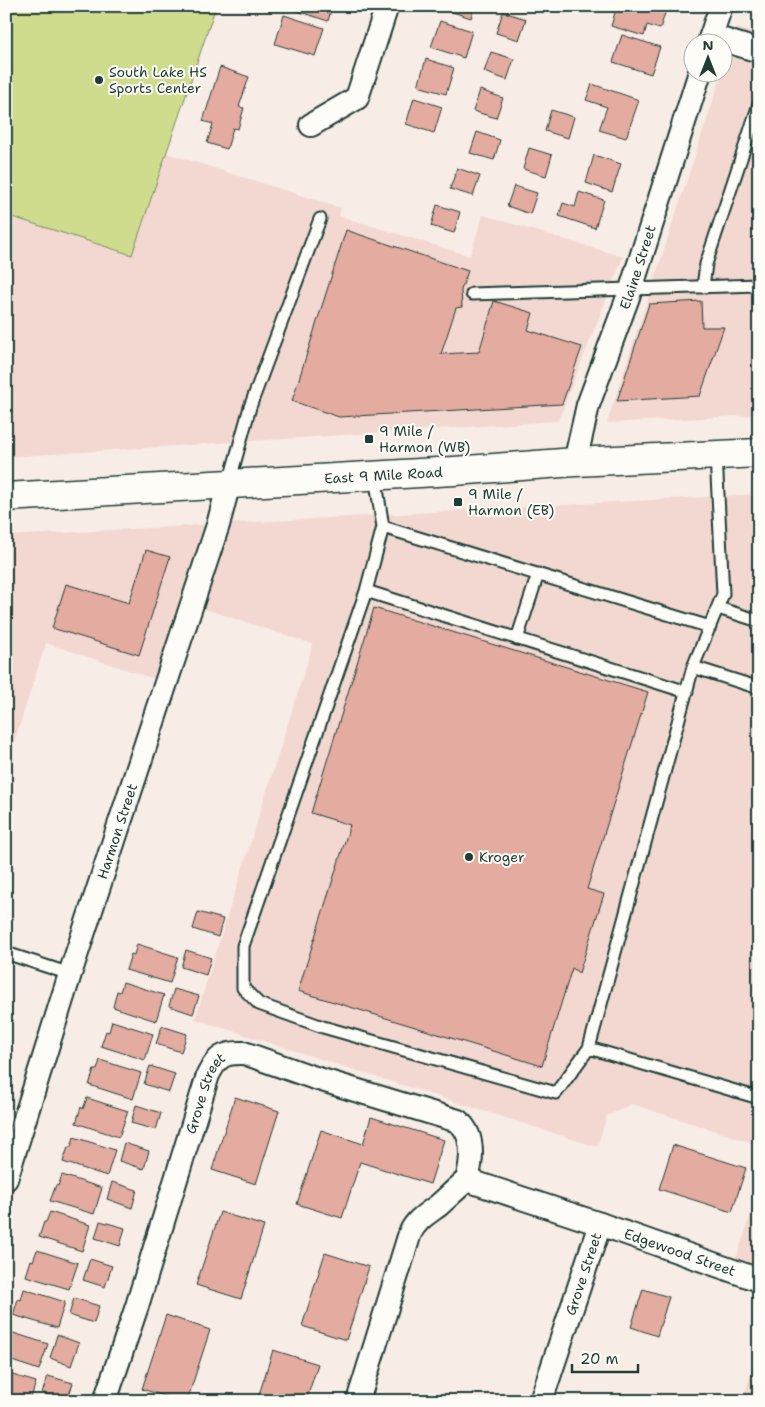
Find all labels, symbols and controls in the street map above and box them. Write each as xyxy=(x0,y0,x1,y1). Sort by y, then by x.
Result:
north arrow xyxy=(682,32,732,82)
text: N xyxy=(702,36,714,54)
place label: South Lake HS Sports Center xyxy=(109,63,207,97)
marker: South Lake HS Sports Center xyxy=(93,74,105,86)
street label: Elaine Street xyxy=(615,223,660,312)
place label: 9 Mile / Harmon (WB) xyxy=(379,422,470,456)
marker: 9 Mile / Harmon (WB) xyxy=(363,433,375,445)
street label: East 9 Mile Road xyxy=(324,463,443,488)
place label: 9 Mile / Harmon (EB) xyxy=(468,485,554,519)
marker: 9 Mile / Harmon (EB) xyxy=(452,496,464,508)
street label: Harmon Street xyxy=(93,781,141,882)
place label: Kroger xyxy=(479,848,525,866)
marker: Kroger xyxy=(463,851,475,863)
street label: Grove Street xyxy=(181,1048,229,1136)
street label: Edgewood Street xyxy=(622,1224,738,1280)
street label: Grove Street xyxy=(561,1230,606,1318)
scale bar xyxy=(572,1342,639,1374)
text: 20 m xyxy=(580,1349,619,1369)

